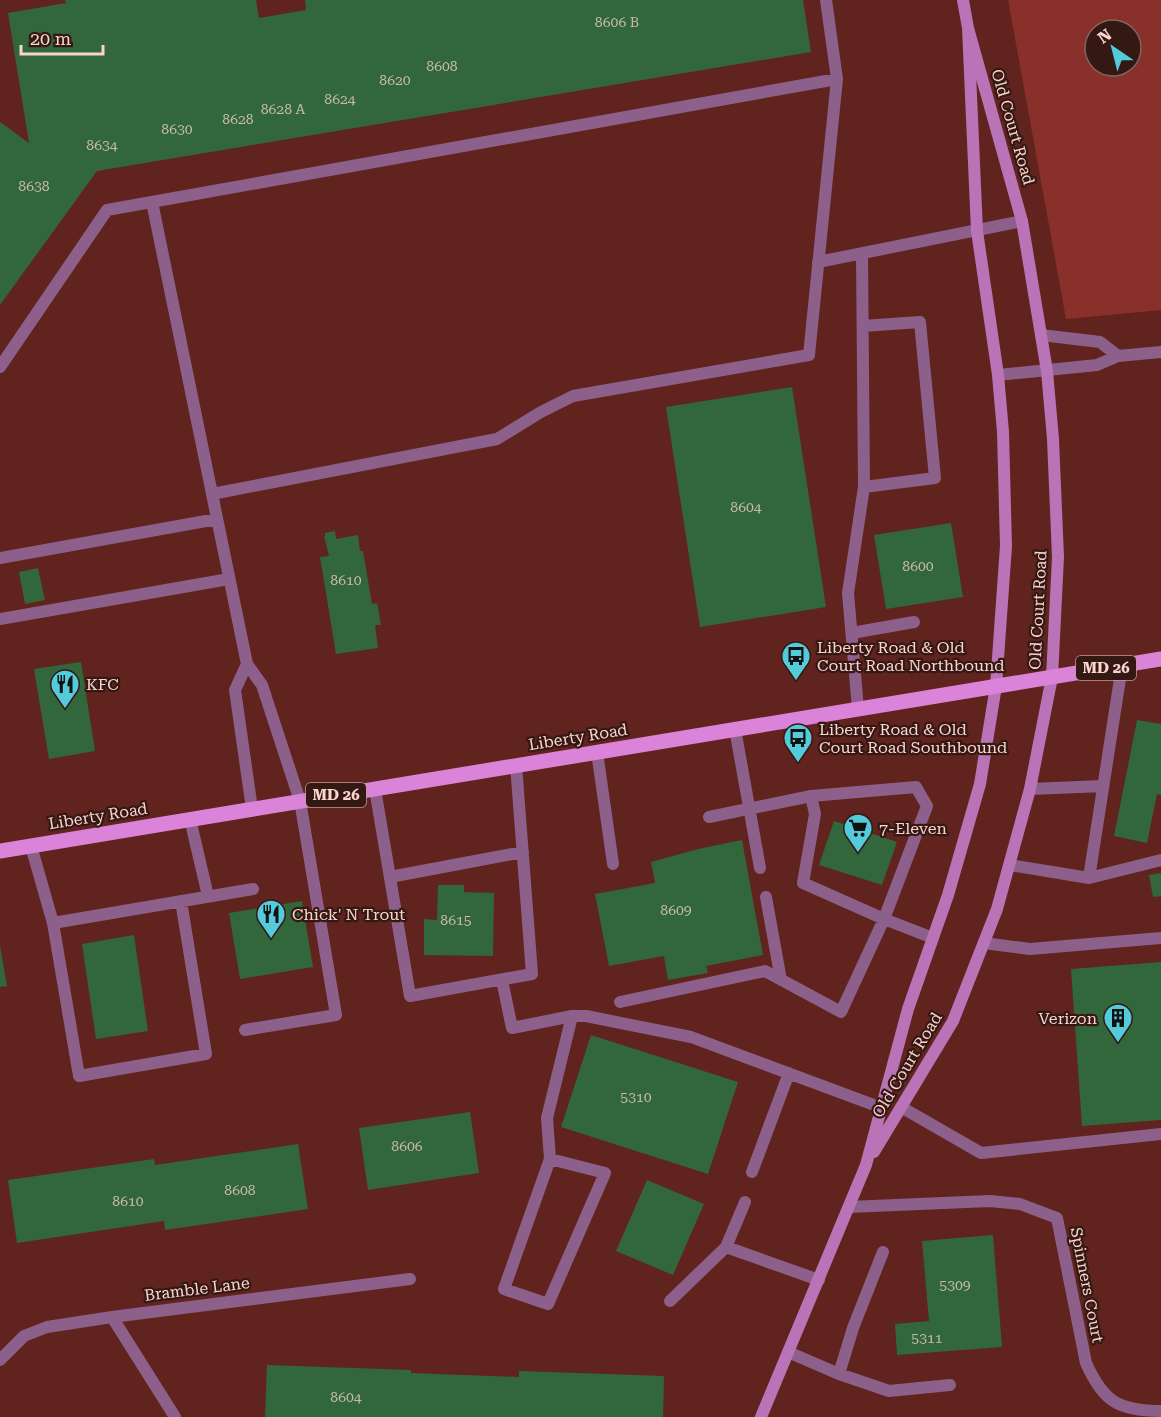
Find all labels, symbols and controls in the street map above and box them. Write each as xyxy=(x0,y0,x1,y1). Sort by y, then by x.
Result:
house number: 8606 B xyxy=(595,14,639,30)
scale bar xyxy=(21,18,104,56)
north arrow xyxy=(1083,18,1143,78)
text: N xyxy=(1094,25,1115,47)
text: 20 m xyxy=(30,28,71,49)
house number: 8608 xyxy=(426,58,458,74)
street label: Old Court Road xyxy=(987,67,1039,187)
house number: 8620 xyxy=(379,72,411,88)
house number: 8624 xyxy=(324,91,356,107)
house number: 8628 A xyxy=(261,101,306,117)
house number: 8628 xyxy=(222,111,254,127)
house number: 8630 xyxy=(161,121,193,137)
house number: 8634 xyxy=(86,137,118,153)
house number: 8638 xyxy=(18,178,50,194)
house number: 8604 xyxy=(730,499,762,515)
street label: Old Court Road xyxy=(1025,550,1051,670)
house number: 8600 xyxy=(902,558,934,574)
house number: 8610 xyxy=(330,572,362,588)
place label: Liberty Road & Old Court Road Northbound xyxy=(817,638,1005,675)
bus stop icon: Liberty Road & Old Court Road Northbound xyxy=(780,640,812,682)
road number: MD 26 xyxy=(1076,656,1136,680)
restaurant icon: KFC xyxy=(49,668,81,710)
place label: KFC xyxy=(86,675,119,694)
street label: Liberty Road xyxy=(527,720,629,754)
place label: Liberty Road & Old Court Road Southbound xyxy=(819,720,1007,757)
bus stop icon: Liberty Road & Old Court Road Southbound xyxy=(782,722,814,764)
road number: MD 26 xyxy=(306,783,366,807)
street label: Liberty Road xyxy=(47,799,149,833)
supermarket icon: 7-Eleven xyxy=(842,812,874,854)
place label: 7-Eleven xyxy=(879,819,947,838)
restaurant icon: Chick' N Trout xyxy=(255,898,287,940)
house number: 8609 xyxy=(660,902,692,918)
place label: Chick' N Trout xyxy=(292,905,405,924)
house number: 8615 xyxy=(440,912,472,928)
building icon: Verizon xyxy=(1102,1002,1134,1044)
street label: Old Court Road xyxy=(868,1009,946,1121)
place label: Verizon xyxy=(1039,1009,1097,1028)
house number: 5310 xyxy=(620,1089,652,1105)
house number: 8606 xyxy=(391,1138,423,1154)
house number: 8608 xyxy=(224,1182,256,1198)
house number: 8610 xyxy=(112,1193,144,1209)
street label: Spinners Court xyxy=(1066,1226,1108,1344)
street label: Bramble Lane xyxy=(143,1273,251,1305)
house number: 5309 xyxy=(939,1277,971,1293)
house number: 5311 xyxy=(911,1330,943,1346)
house number: 8604 xyxy=(330,1389,362,1405)

